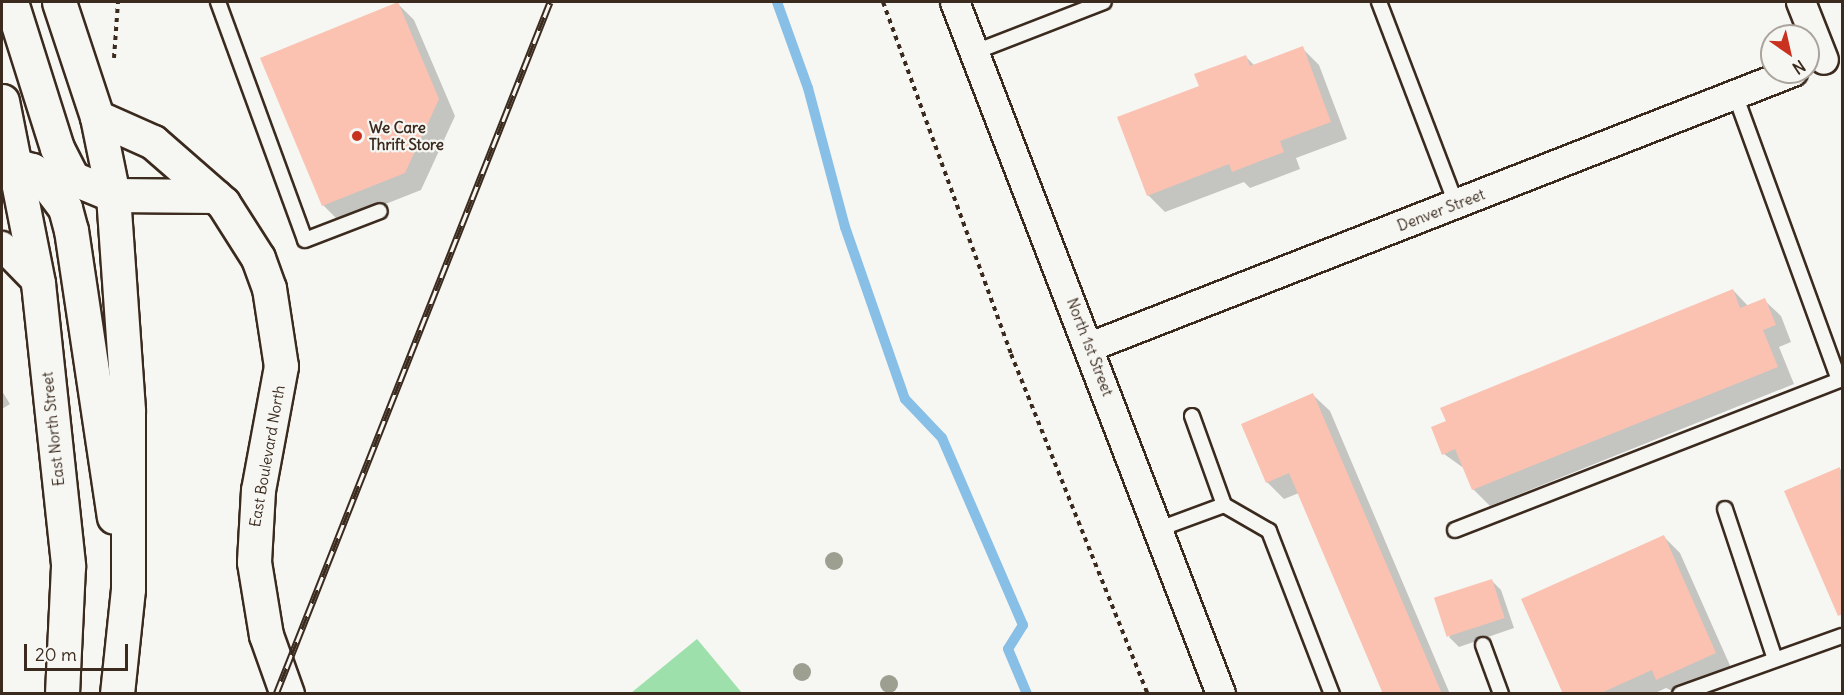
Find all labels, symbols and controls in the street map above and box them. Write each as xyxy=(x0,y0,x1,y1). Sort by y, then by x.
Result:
north arrow xyxy=(1760,24,1820,84)
text: N xyxy=(1789,56,1809,79)
place label: We Care Thrift Store xyxy=(369,118,444,153)
marker: We Care Thrift Store xyxy=(350,129,364,143)
street label: Denver Street xyxy=(1395,185,1487,235)
street label: North 1st Street xyxy=(1063,295,1117,399)
street label: East North Street xyxy=(38,371,68,487)
street label: East Boulevard North xyxy=(246,384,288,528)
scale bar xyxy=(27,632,130,670)
text: 20 m xyxy=(35,643,77,666)

